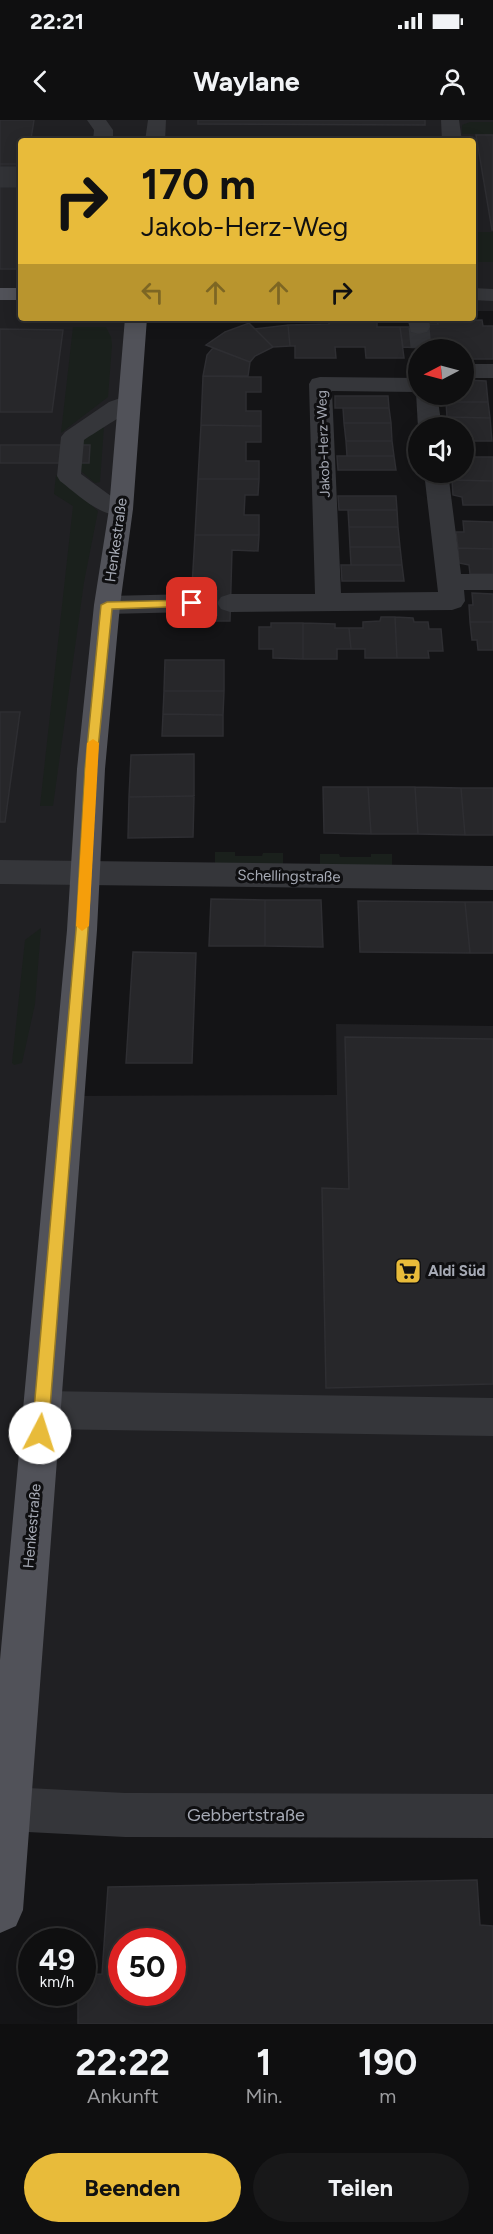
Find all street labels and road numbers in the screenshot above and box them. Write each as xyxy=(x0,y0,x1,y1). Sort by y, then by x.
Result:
street label: Jakob-Herz-Weg xyxy=(313,390,334,498)
street label: Henkestraße xyxy=(101,497,131,583)
street label: Schellingstraße xyxy=(237,866,341,886)
street label: Henkestraße xyxy=(19,1483,45,1569)
street label: Gebbertstraße xyxy=(187,1804,305,1826)

